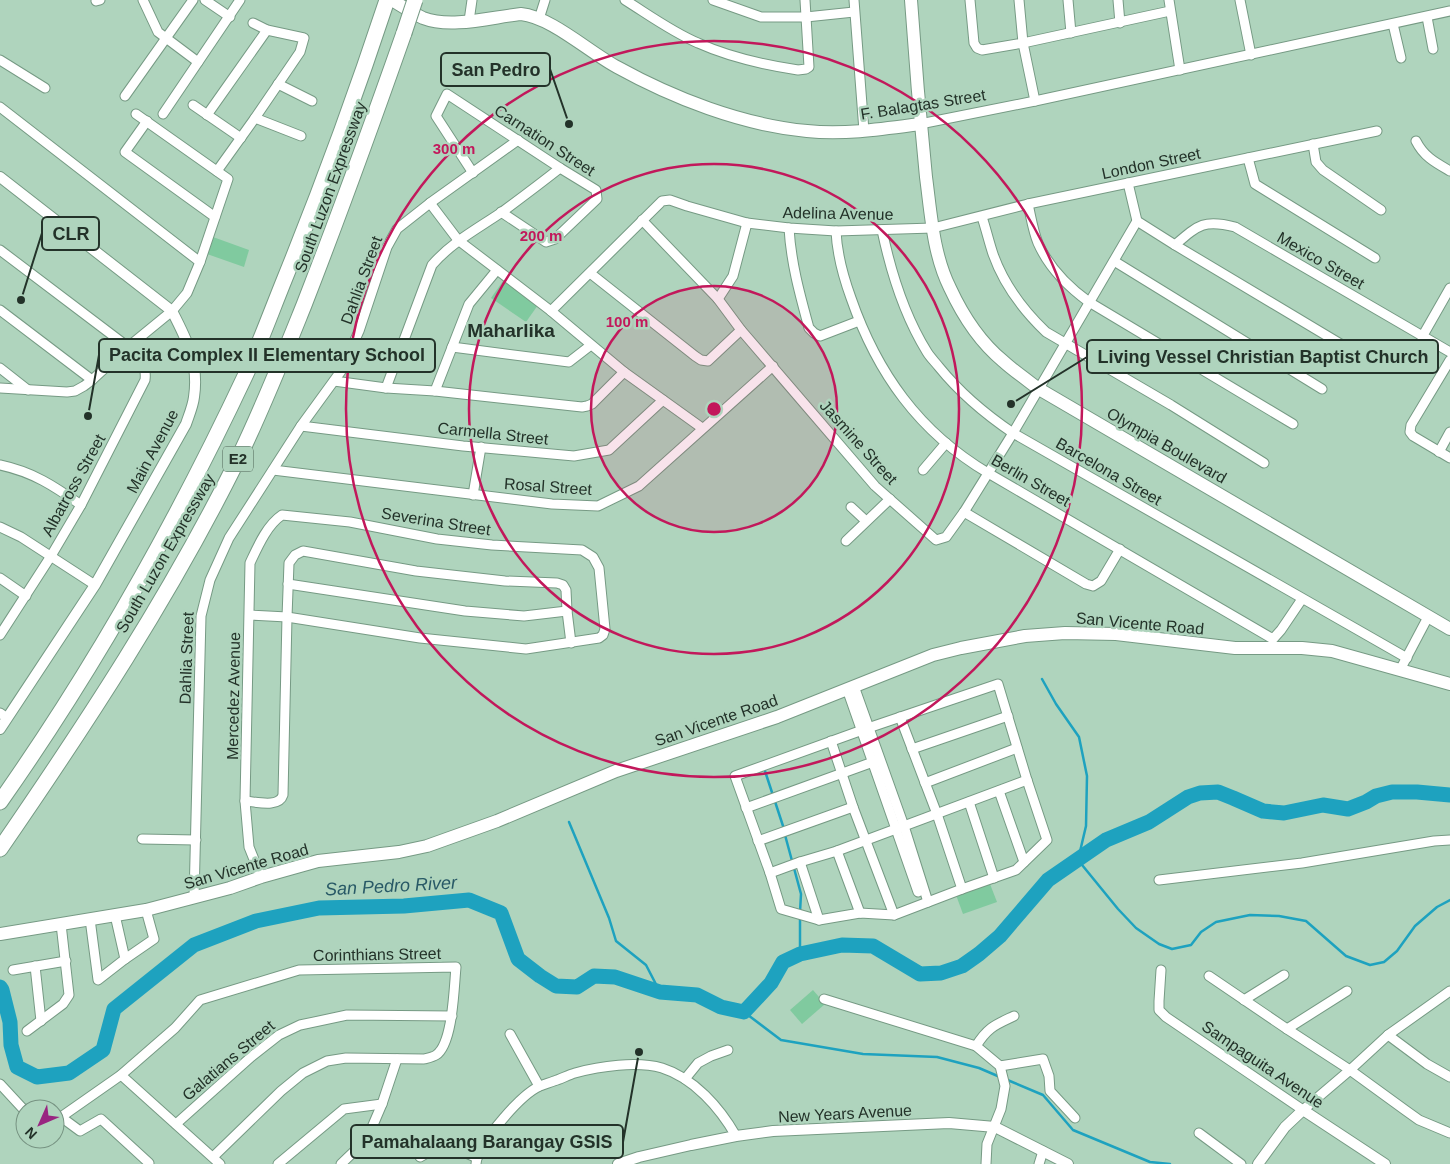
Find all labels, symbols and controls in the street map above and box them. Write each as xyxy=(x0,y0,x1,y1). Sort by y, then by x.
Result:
callout: San Pedro xyxy=(441,53,550,86)
text: San Pedro xyxy=(451,60,541,80)
street label: F. Balagtas Street xyxy=(859,86,987,123)
street label: South Luzon Expressway xyxy=(292,99,369,275)
street label: Carnation Street xyxy=(491,102,599,180)
text: 300 m xyxy=(433,140,475,157)
street label: London Street xyxy=(1100,145,1203,182)
street label: Adelina Avenue xyxy=(782,204,894,223)
callout: CLR xyxy=(42,217,99,250)
text: CLR xyxy=(53,224,90,244)
text: 200 m xyxy=(520,227,562,244)
street label: Mexico Street xyxy=(1274,229,1368,293)
street label: Dahlia Street xyxy=(338,233,385,327)
text: 100 m xyxy=(606,313,648,330)
district label: Maharlika xyxy=(467,320,555,341)
callout: Pacita Complex II Elementary School xyxy=(99,339,435,372)
callout: Living Vessel Christian Baptist Church xyxy=(1087,340,1438,373)
text: Pacita Complex II Elementary School xyxy=(109,345,425,365)
text: Living Vessel Christian Baptist Church xyxy=(1097,347,1429,367)
street label: Jasmine Street xyxy=(817,397,901,488)
centre of rings xyxy=(705,400,723,418)
street label: Olympia Boulevard xyxy=(1104,404,1230,487)
street label: Main Avenue xyxy=(123,406,182,496)
street label: Carmella Street xyxy=(437,419,550,448)
street label: Albatross Street xyxy=(38,431,109,539)
street label: Barcelona Street xyxy=(1053,434,1165,509)
road number: E2 xyxy=(223,446,253,472)
street label: Berlin Street xyxy=(988,451,1074,510)
street label: South Luzon Expressway xyxy=(113,471,218,636)
street label: Rosal Street xyxy=(503,475,593,498)
street label: Severina Street xyxy=(380,504,492,539)
street label: San Vicente Road xyxy=(1075,609,1205,638)
street label: Dahlia Street xyxy=(176,611,197,705)
street label: Mercedez Avenue xyxy=(224,632,243,760)
street label: San Vicente Road xyxy=(653,691,780,749)
street label: San Vicente Road xyxy=(182,841,310,892)
water label: San Pedro River xyxy=(325,873,458,899)
street label: Corinthians Street xyxy=(313,945,442,964)
street label: Galatians Street xyxy=(179,1017,278,1104)
street label: Sampaguita Avenue xyxy=(1199,1017,1327,1111)
north arrow xyxy=(15,1099,65,1149)
street label: New Years Avenue xyxy=(778,1101,912,1125)
text: N xyxy=(22,1124,40,1142)
callout: Pamahalaang Barangay GSIS xyxy=(351,1125,623,1158)
text: Pamahalaang Barangay GSIS xyxy=(361,1132,613,1152)

